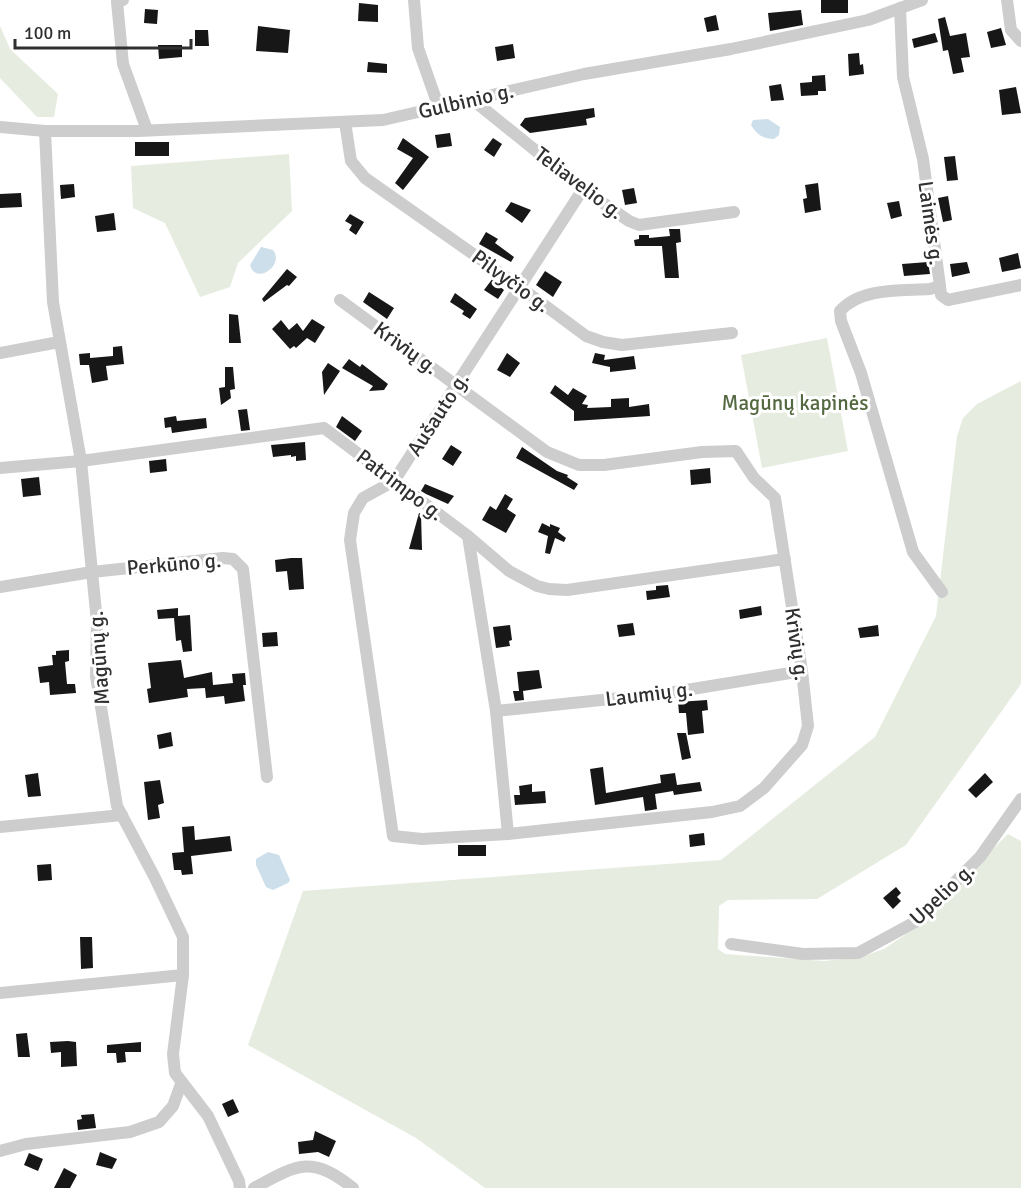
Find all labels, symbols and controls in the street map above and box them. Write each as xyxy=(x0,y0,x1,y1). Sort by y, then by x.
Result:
scale bar xyxy=(15,12,190,50)
text: 100 m xyxy=(24,22,71,44)
street label: Gulbinio g. xyxy=(416,77,516,125)
street label: Teliavelio g. xyxy=(529,141,629,225)
street label: Laimės g. xyxy=(912,179,950,267)
street label: Pilvyčio g. xyxy=(467,244,555,318)
street label: Krivių g. xyxy=(369,316,443,380)
street label: Aušauto g. xyxy=(401,367,475,461)
park label: Magūnų kapinės xyxy=(722,390,868,416)
street label: Patrimpo g. xyxy=(351,444,449,526)
street label: Perkūno g. xyxy=(126,547,222,581)
street label: Krivių g. xyxy=(779,606,815,682)
street label: Magūnų g. xyxy=(83,610,115,706)
street label: Laumių g. xyxy=(604,676,694,712)
street label: Upelio g. xyxy=(904,857,980,931)

